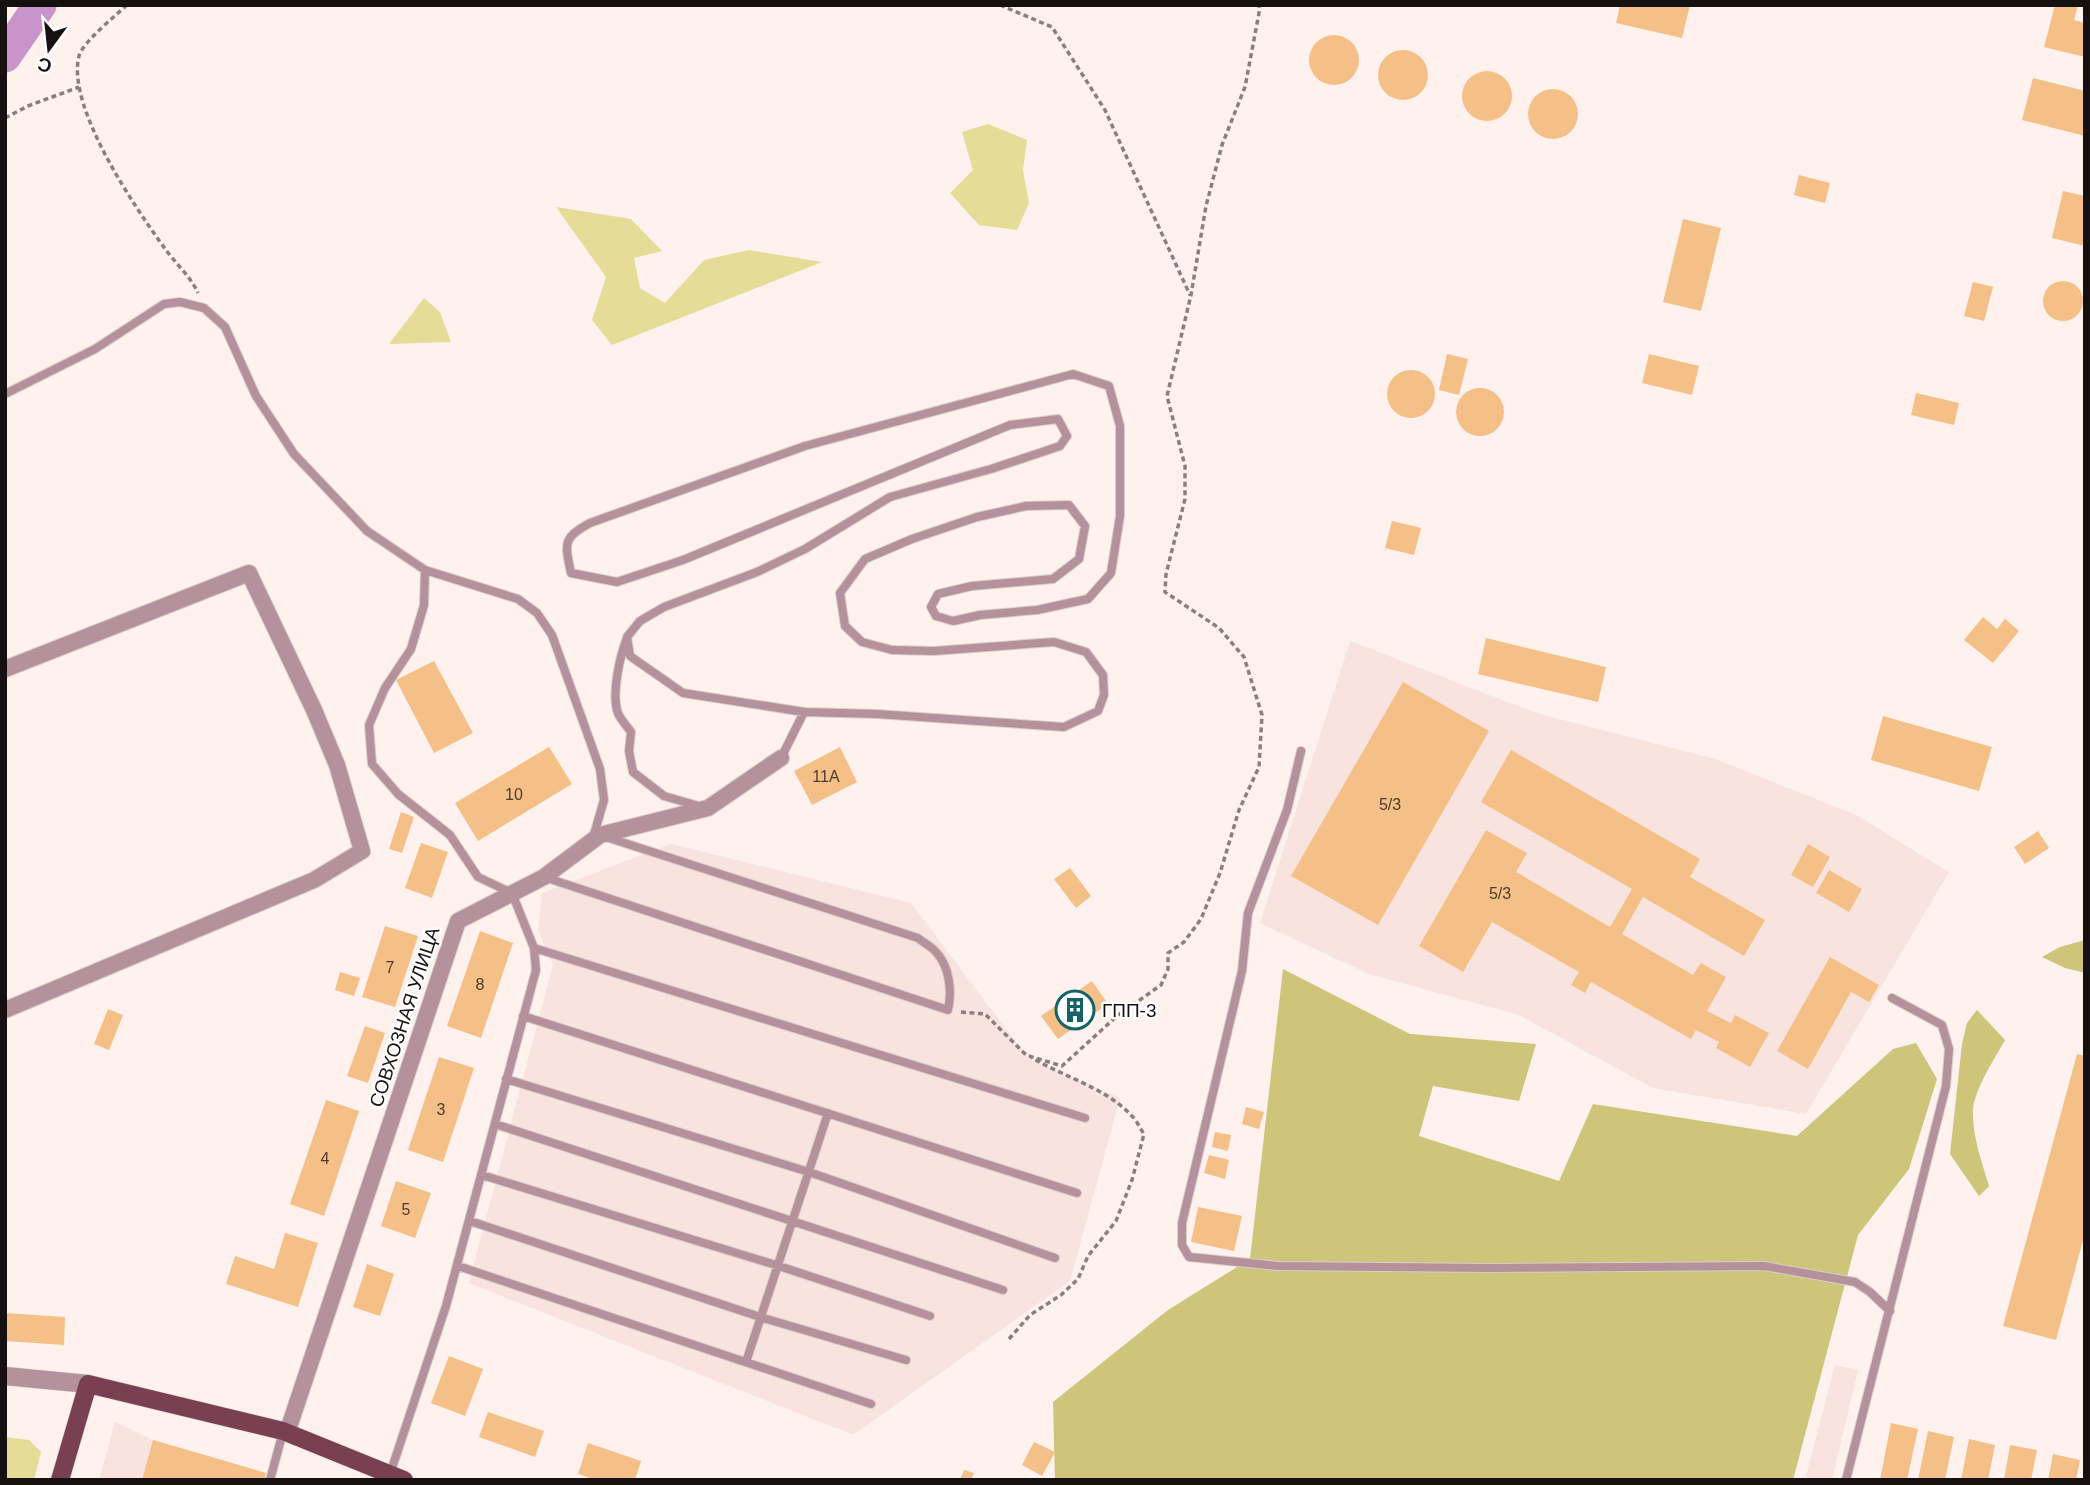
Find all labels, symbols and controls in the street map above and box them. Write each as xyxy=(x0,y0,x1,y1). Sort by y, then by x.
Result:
north arrow xyxy=(14,14,84,84)
text: С xyxy=(35,53,54,77)
house number: 11А xyxy=(812,768,840,785)
house number: 10 xyxy=(505,786,523,803)
house number: 5/3 xyxy=(1379,796,1401,813)
house number: 5/3 xyxy=(1489,885,1511,902)
street label: СОВХОЗНАЯ УЛИЦА xyxy=(365,924,444,1110)
house number: 7 xyxy=(386,959,395,976)
house number: 8 xyxy=(476,976,485,993)
building icon: ГПП-3 xyxy=(1054,989,1096,1031)
place label: ГПП-3 xyxy=(1102,1000,1157,1021)
house number: 3 xyxy=(437,1101,446,1118)
house number: 4 xyxy=(321,1150,330,1167)
house number: 5 xyxy=(402,1201,411,1218)

